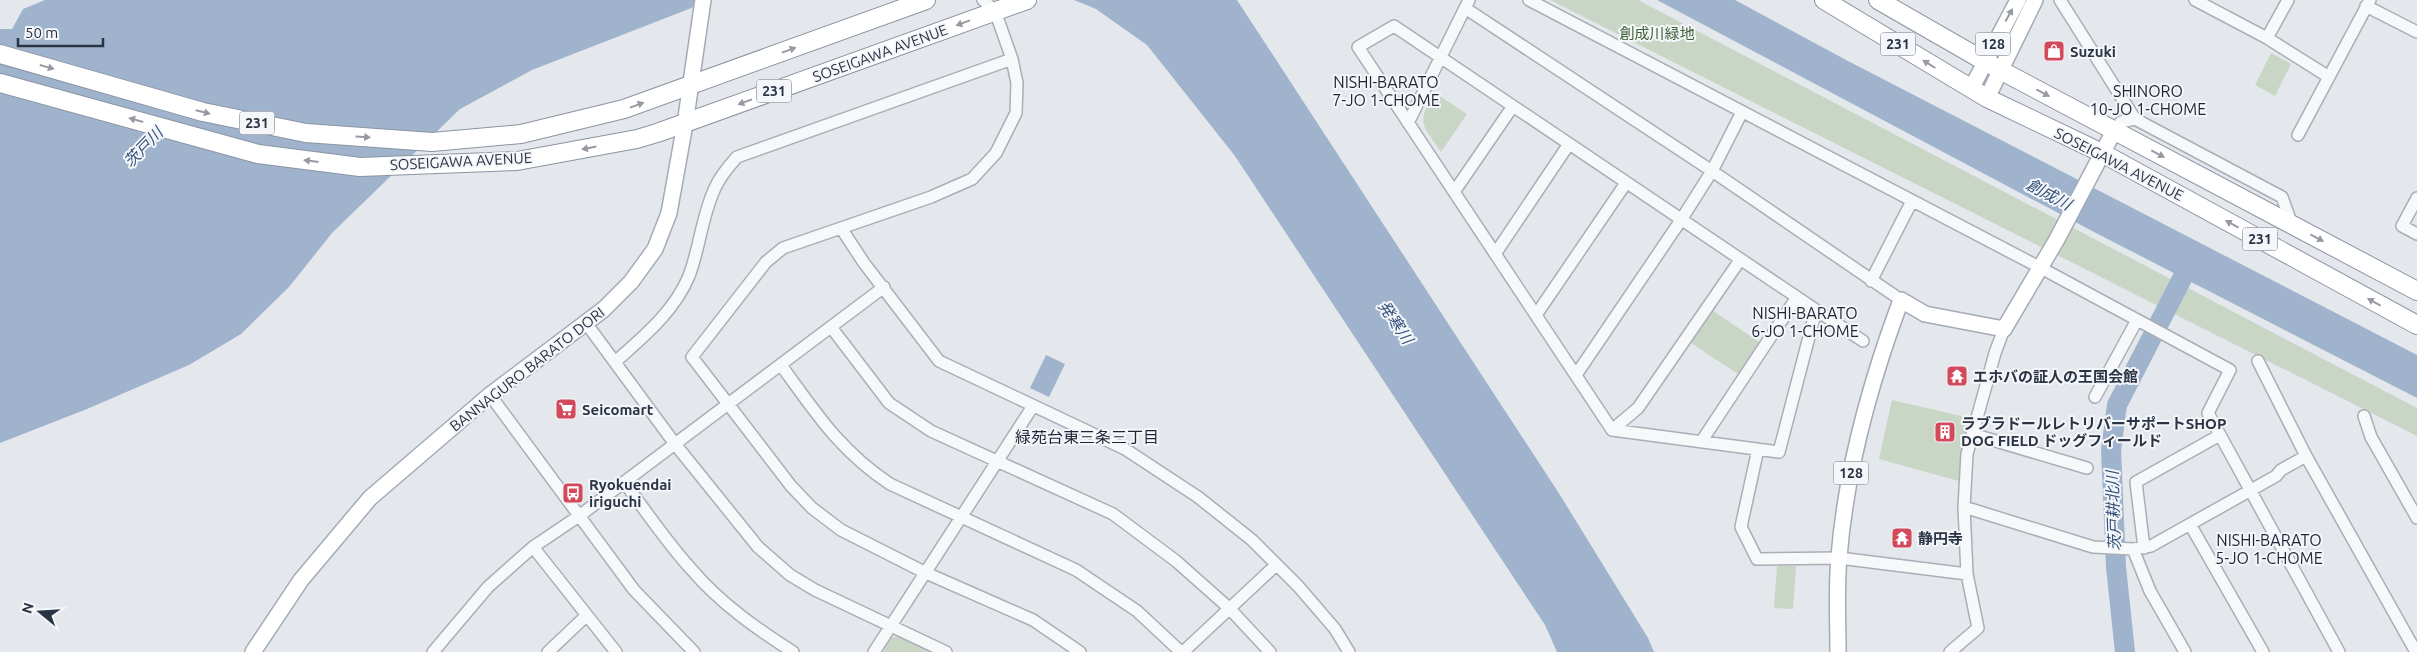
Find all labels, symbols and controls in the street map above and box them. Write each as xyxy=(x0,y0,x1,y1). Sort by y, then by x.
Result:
one-way arrow xyxy=(2005,8,2014,21)
scale bar xyxy=(18,15,102,47)
one-way arrow xyxy=(956,20,971,27)
street label: SOSEIGAWA AVENUE xyxy=(810,21,950,85)
text: 50 m xyxy=(25,24,58,41)
park label: 創成川緑地 xyxy=(1619,25,1695,42)
road number: 231 xyxy=(1880,33,1916,56)
road number: 128 xyxy=(1976,33,2010,56)
shop icon: Suzuki xyxy=(2042,39,2066,63)
place label: Suzuki xyxy=(2070,43,2116,60)
one-way arrow xyxy=(782,46,797,53)
one-way arrow xyxy=(1923,59,1936,69)
one-way arrow xyxy=(39,64,54,72)
district label: NISHI-BARATO 7-JO 1-CHOME xyxy=(1332,73,1440,109)
road number: 231 xyxy=(756,80,792,102)
district label: SHINORO 10-JO 1-CHOME xyxy=(2090,82,2206,118)
one-way arrow xyxy=(2036,88,2050,97)
one-way arrow xyxy=(737,98,752,106)
one-way arrow xyxy=(629,101,644,108)
one-way arrow xyxy=(196,108,211,116)
road number: 231 xyxy=(240,112,274,134)
one-way arrow xyxy=(129,116,144,124)
water label: 茨戸川 xyxy=(120,122,168,171)
street label: SOSEIGAWA AVENUE xyxy=(2052,124,2186,204)
one-way arrow xyxy=(356,134,372,142)
one-way arrow xyxy=(581,144,597,152)
street label: SOSEIGAWA AVENUE xyxy=(389,149,533,173)
one-way arrow xyxy=(2151,149,2164,158)
one-way arrow xyxy=(303,157,319,165)
water label: 創成川 xyxy=(2024,175,2076,214)
one-way arrow xyxy=(2225,219,2238,228)
road number: 231 xyxy=(2242,228,2278,250)
one-way arrow xyxy=(2309,234,2324,242)
water label: 発寒川 xyxy=(1375,297,1418,349)
one-way arrow xyxy=(2367,298,2382,306)
street label: BANNAGURO BARATO DORI xyxy=(446,303,608,435)
district label: NISHI-BARATO 6-JO 1-CHOME xyxy=(1751,304,1859,340)
temple icon: エホバの証人の王国会館 xyxy=(1945,364,1969,388)
place label: エホバの証人の王国会館 xyxy=(1973,368,2138,385)
supermarket icon: Seicomart xyxy=(554,397,578,421)
place label: Seicomart xyxy=(582,401,654,418)
place label: ラブラドールレトリバーサポートSHOP DOG FIELD ドッグフィールド xyxy=(1961,415,2226,449)
building icon: ラブラドールレトリバーサポートSHOP DOG FIELD ドッグフィールド xyxy=(1933,420,1957,444)
district label: 緑苑台東三条三丁目 xyxy=(1015,428,1159,446)
road number: 128 xyxy=(1834,462,1868,484)
water label: 茨戸耕北川 xyxy=(2103,469,2123,551)
place label: Ryokuendai iriguchi xyxy=(589,476,671,510)
bus stop icon: Ryokuendai iriguchi xyxy=(561,481,585,505)
temple icon: 静円寺 xyxy=(1890,526,1914,550)
place label: 静円寺 xyxy=(1918,530,1963,547)
district label: NISHI-BARATO 5-JO 1-CHOME xyxy=(2215,531,2323,567)
north arrow xyxy=(15,587,65,637)
text: N xyxy=(18,601,37,615)

